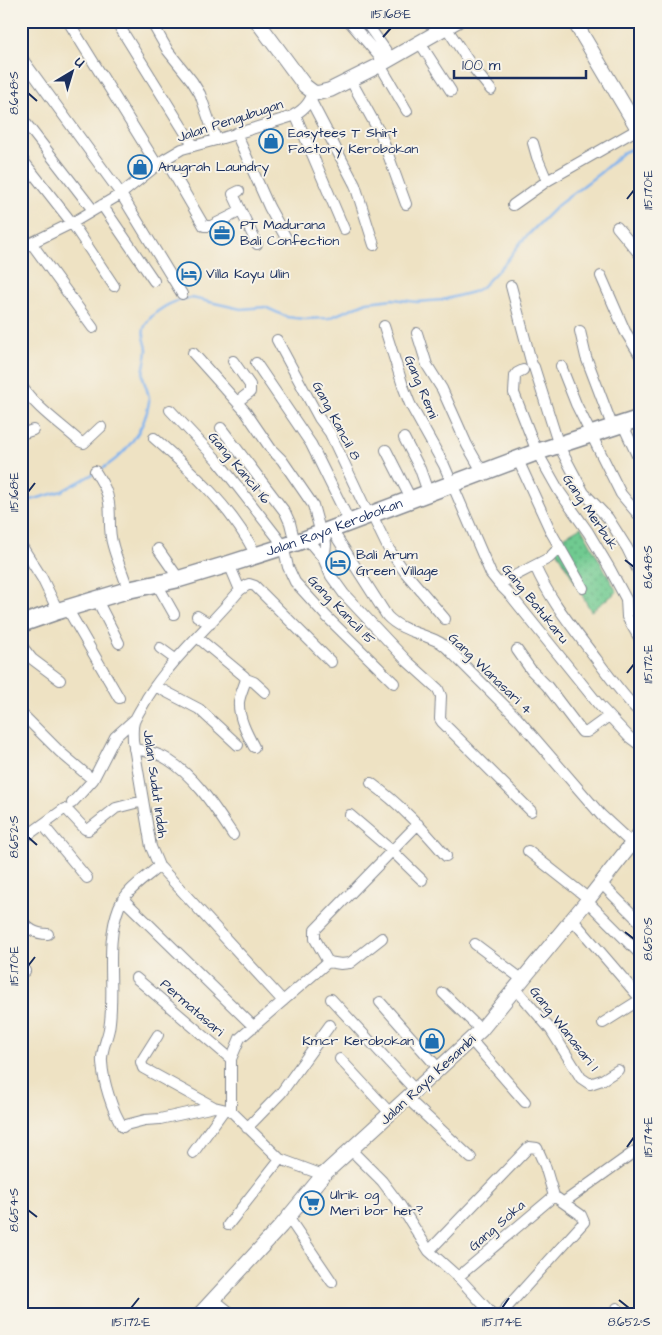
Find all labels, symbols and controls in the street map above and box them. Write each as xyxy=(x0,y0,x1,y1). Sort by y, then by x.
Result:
text: 115.168°E xyxy=(371,6,411,23)
north arrow xyxy=(48,48,98,98)
scale bar xyxy=(454,48,587,80)
text: U xyxy=(70,52,89,73)
text: 100 m xyxy=(462,55,501,76)
text: 8.648°S xyxy=(6,71,23,115)
street label: Jalan Pengubugan xyxy=(174,94,286,148)
place label: Easytees T Shirt Factory Kerobokan xyxy=(288,123,418,159)
shop icon: Easytees T Shirt Factory Kerobokan xyxy=(258,128,284,154)
shop icon: Anugrah Laundry xyxy=(127,154,153,180)
place label: Anugrah Laundry xyxy=(158,157,270,177)
text: 115.170°E xyxy=(640,170,657,210)
place label: PT Madurana Bali Confection xyxy=(240,215,339,251)
office icon: PT Madurana Bali Confection xyxy=(209,220,235,246)
hotel icon: Villa Kayu Ulin xyxy=(176,261,202,287)
place label: Villa Kayu Ulin xyxy=(206,264,289,284)
street label: Gang Remi xyxy=(399,352,443,422)
street label: Gang Kancil 8 xyxy=(307,378,365,464)
street label: Gang Kancil 16 xyxy=(203,428,275,509)
street label: Gang Merbuk xyxy=(557,470,623,554)
text: 115.168°E xyxy=(6,472,23,512)
street label: Jalan Raya Kerobokan xyxy=(263,493,405,562)
place label: Bali Arum Green Village xyxy=(356,545,439,581)
text: 8.648°S xyxy=(640,545,657,589)
hotel icon: Bali Arum Green Village xyxy=(325,550,351,576)
street label: Gang Batukaru xyxy=(497,560,573,648)
street label: Gang Kancil 15 xyxy=(303,571,379,649)
street label: Gang Wanasari 4 xyxy=(443,629,537,720)
text: 115.172°E xyxy=(640,645,657,683)
street label: Jalan Sudut Indah xyxy=(138,729,172,839)
text: 8.652°S xyxy=(6,815,23,858)
text: 8.650°S xyxy=(640,917,657,961)
text: 115.170°E xyxy=(6,946,23,986)
street label: Permatasari xyxy=(156,975,228,1041)
street label: Gang Wanasari 1 xyxy=(525,982,604,1076)
shop icon: Kmcr Kerobokan xyxy=(419,1028,445,1054)
street label: Jalan Raya Kesambi xyxy=(375,1030,481,1130)
place label: Kmcr Kerobokan xyxy=(302,1031,414,1051)
text: 115.174°E xyxy=(640,1117,657,1157)
place label: Ulrik og Meri bor her? xyxy=(330,1185,423,1221)
text: 8.654°S xyxy=(6,1188,23,1232)
supermarket icon: Ulrik og Meri bor her? xyxy=(299,1190,325,1216)
street label: Gang Soka xyxy=(464,1196,530,1256)
text: 115.172°E xyxy=(112,1314,150,1331)
text: 115.174°E xyxy=(482,1314,522,1331)
text: 8.652°S xyxy=(608,1314,651,1331)

